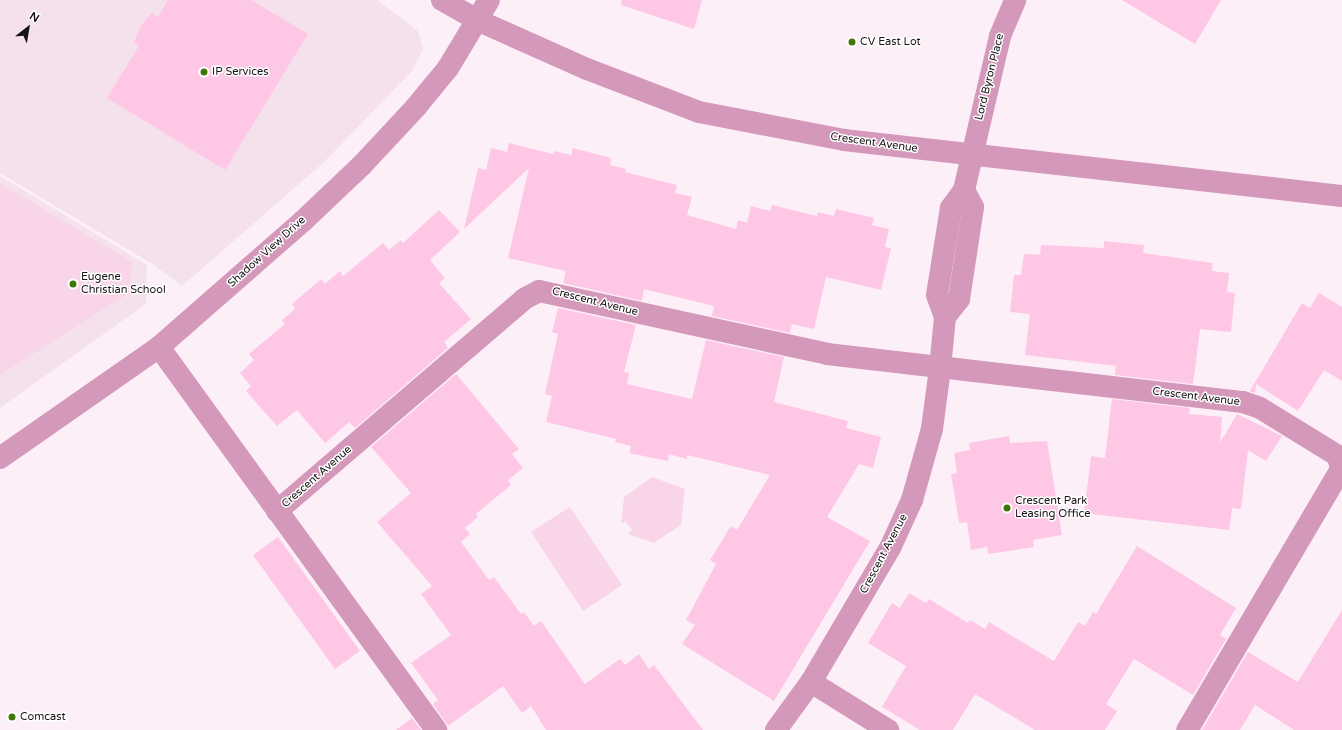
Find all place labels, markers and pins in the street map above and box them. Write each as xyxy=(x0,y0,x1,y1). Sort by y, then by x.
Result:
place label: CV East Lot xyxy=(860,35,921,49)
marker: CV East Lot xyxy=(847,37,857,47)
place label: IP Services xyxy=(212,65,268,79)
marker: IP Services xyxy=(199,67,209,77)
place label: Eugene Christian School xyxy=(81,271,166,297)
marker: Eugene Christian School xyxy=(68,279,78,289)
place label: Crescent Park Leasing Office xyxy=(1015,495,1091,521)
marker: Crescent Park Leasing Office xyxy=(1002,503,1012,513)
place label: Comcast xyxy=(20,710,66,724)
marker: Comcast xyxy=(7,712,17,722)

